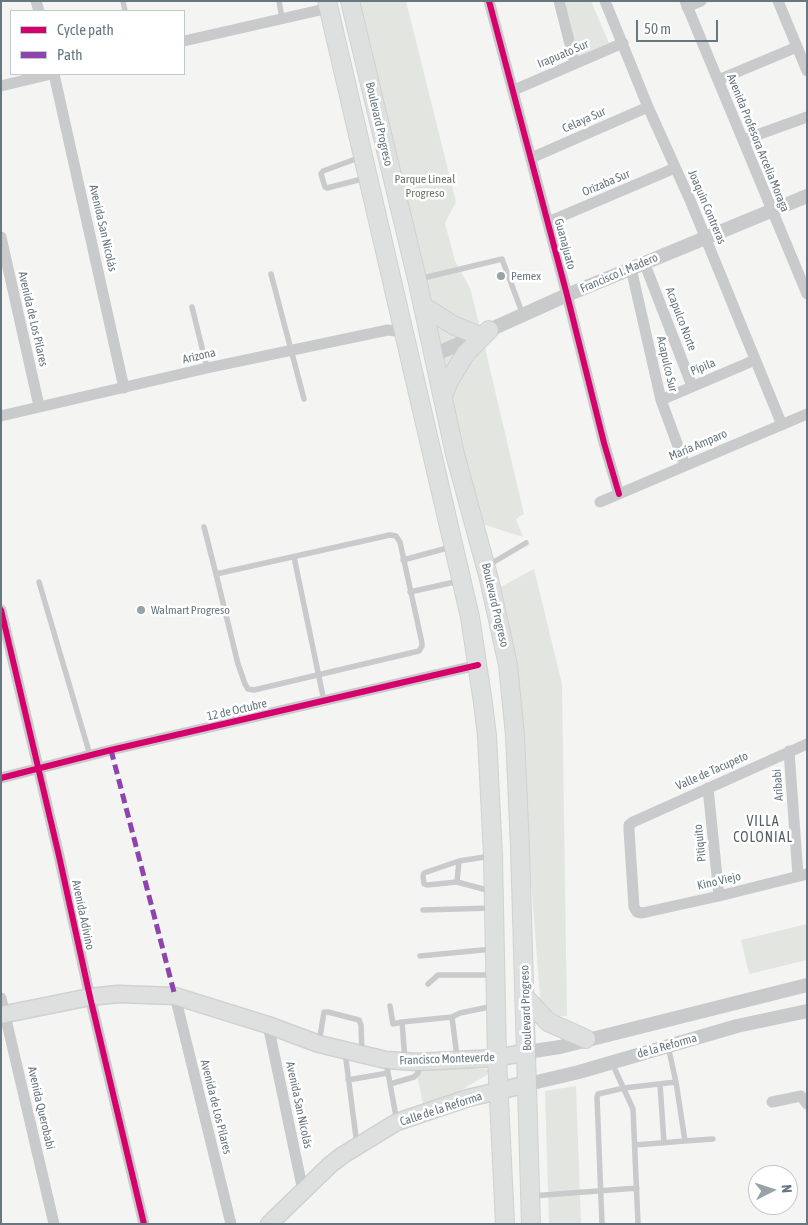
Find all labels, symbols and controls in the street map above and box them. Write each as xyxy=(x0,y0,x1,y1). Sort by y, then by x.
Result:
legend xyxy=(10,10,185,75)
scale bar xyxy=(638,10,720,42)
text: 50 m xyxy=(644,20,671,37)
text: Cycle path xyxy=(57,21,114,38)
street label: Irapuato Sur xyxy=(535,37,591,71)
text: Path xyxy=(57,46,83,63)
street label: Avenida Profesora Arcelia Moraga xyxy=(724,72,792,214)
street label: Boulevard Progreso xyxy=(362,81,396,167)
street label: Celaya Sur xyxy=(560,104,608,136)
street label: Orizaba Sur xyxy=(580,167,632,199)
street label: Joaquín Contreras xyxy=(685,168,729,246)
park label: Parque Lineal Progreso xyxy=(395,172,455,200)
street label: Avenida San Nicolás xyxy=(86,183,120,273)
street label: Guanajuato xyxy=(551,217,579,271)
street label: Francisco I. Madero xyxy=(578,250,660,296)
place label: Pemex xyxy=(511,269,541,283)
street label: Avenida de Los Pilares xyxy=(15,270,51,368)
marker: Pemex xyxy=(495,270,507,282)
street label: Acapulco Norte xyxy=(662,285,700,353)
street label: Acapulco Sur xyxy=(654,335,680,393)
street label: Arizona xyxy=(181,345,217,367)
street label: Pípila xyxy=(688,356,718,378)
street label: María Amparo xyxy=(667,426,729,464)
street label: Boulevard Progreso xyxy=(478,562,512,648)
place label: Walmart Progreso xyxy=(151,603,230,617)
marker: Walmart Progreso xyxy=(135,604,147,616)
street label: 12 de Octubre xyxy=(206,696,268,724)
street label: Valle de Tacupeto xyxy=(674,749,750,793)
street label: Aribabi xyxy=(770,769,786,801)
district label: VILLA COLONIAL xyxy=(732,814,794,846)
street label: Pitiquito xyxy=(691,823,709,863)
street label: Kino Viejo xyxy=(696,869,742,893)
street label: Avenida Adivino xyxy=(69,879,97,951)
street label: Boulevard Progreso xyxy=(517,965,535,1051)
street label: de la Reforma xyxy=(636,1031,698,1061)
street label: Francisco Monteverde xyxy=(399,1050,495,1068)
street label: Avenida de Los Pilares xyxy=(197,1058,235,1156)
street label: Avenida San Nicolás xyxy=(283,1060,315,1150)
street label: Avenida Querobabi xyxy=(24,1065,58,1151)
street label: Calle de la Reforma xyxy=(398,1089,484,1129)
north arrow xyxy=(748,1165,798,1215)
text: N xyxy=(779,1184,795,1194)

